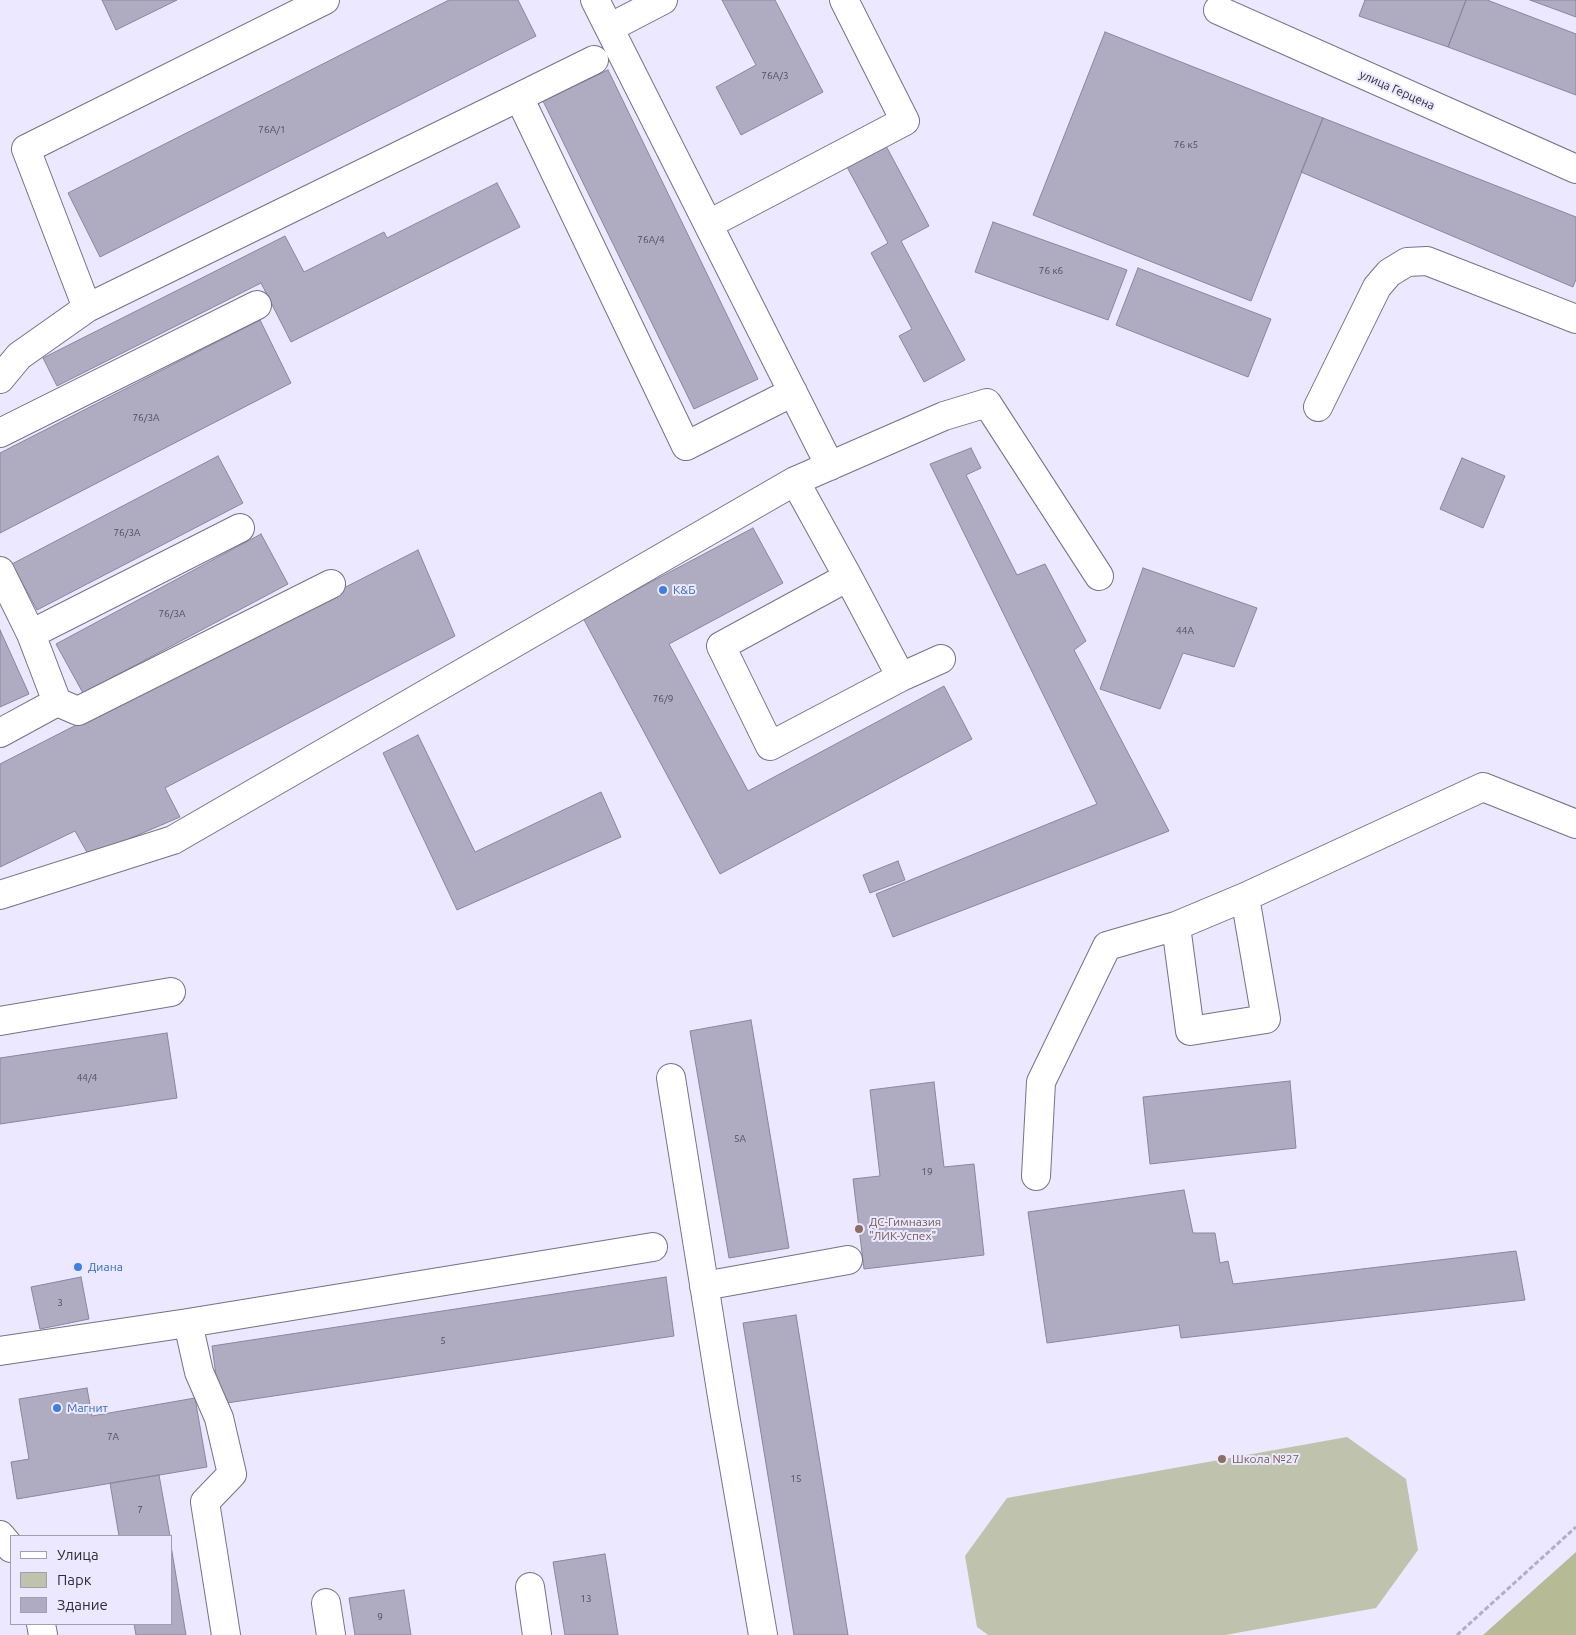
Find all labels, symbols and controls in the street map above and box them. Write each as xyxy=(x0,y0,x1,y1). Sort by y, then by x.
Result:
street label: улица Герцена xyxy=(1357,67,1437,113)
house number: 76А/3 xyxy=(761,70,789,82)
house number: 76А/1 xyxy=(258,124,286,136)
house number: 76 к5 xyxy=(1174,139,1198,151)
house number: 76А/4 xyxy=(637,234,665,246)
house number: 76 к6 xyxy=(1039,265,1063,277)
house number: 76/3А xyxy=(132,412,160,424)
house number: 76/3А xyxy=(113,527,141,539)
place label: К&Б xyxy=(673,583,696,597)
marker: К&Б xyxy=(657,584,669,596)
house number: 76/3А xyxy=(158,608,186,620)
house number: 44А xyxy=(1176,625,1194,637)
house number: 76/9 xyxy=(653,693,673,705)
house number: 44/4 xyxy=(77,1072,97,1084)
house number: 5А xyxy=(734,1133,746,1145)
house number: 19 xyxy=(921,1166,933,1178)
place label: ДС-Гимназия "ЛИК-Успех" xyxy=(869,1215,941,1243)
marker: ДС-Гимназия "ЛИК-Успех" xyxy=(853,1223,865,1235)
place label: Диана xyxy=(88,1260,123,1274)
marker: Диана xyxy=(72,1261,84,1273)
house number: 3 xyxy=(57,1297,63,1309)
house number: 5 xyxy=(440,1335,446,1347)
place label: Магнит xyxy=(67,1401,108,1415)
marker: Магнит xyxy=(51,1402,63,1414)
house number: 7А xyxy=(107,1431,119,1443)
place label: Школа №27 xyxy=(1232,1452,1299,1466)
marker: Школа №27 xyxy=(1216,1453,1228,1465)
house number: 15 xyxy=(790,1473,802,1485)
house number: 7 xyxy=(137,1504,143,1516)
legend xyxy=(10,1535,172,1625)
text: Улица xyxy=(57,1546,99,1563)
text: Парк xyxy=(57,1571,92,1588)
house number: 13 xyxy=(580,1593,592,1605)
text: Здание xyxy=(57,1596,108,1613)
house number: 9 xyxy=(377,1611,383,1623)

